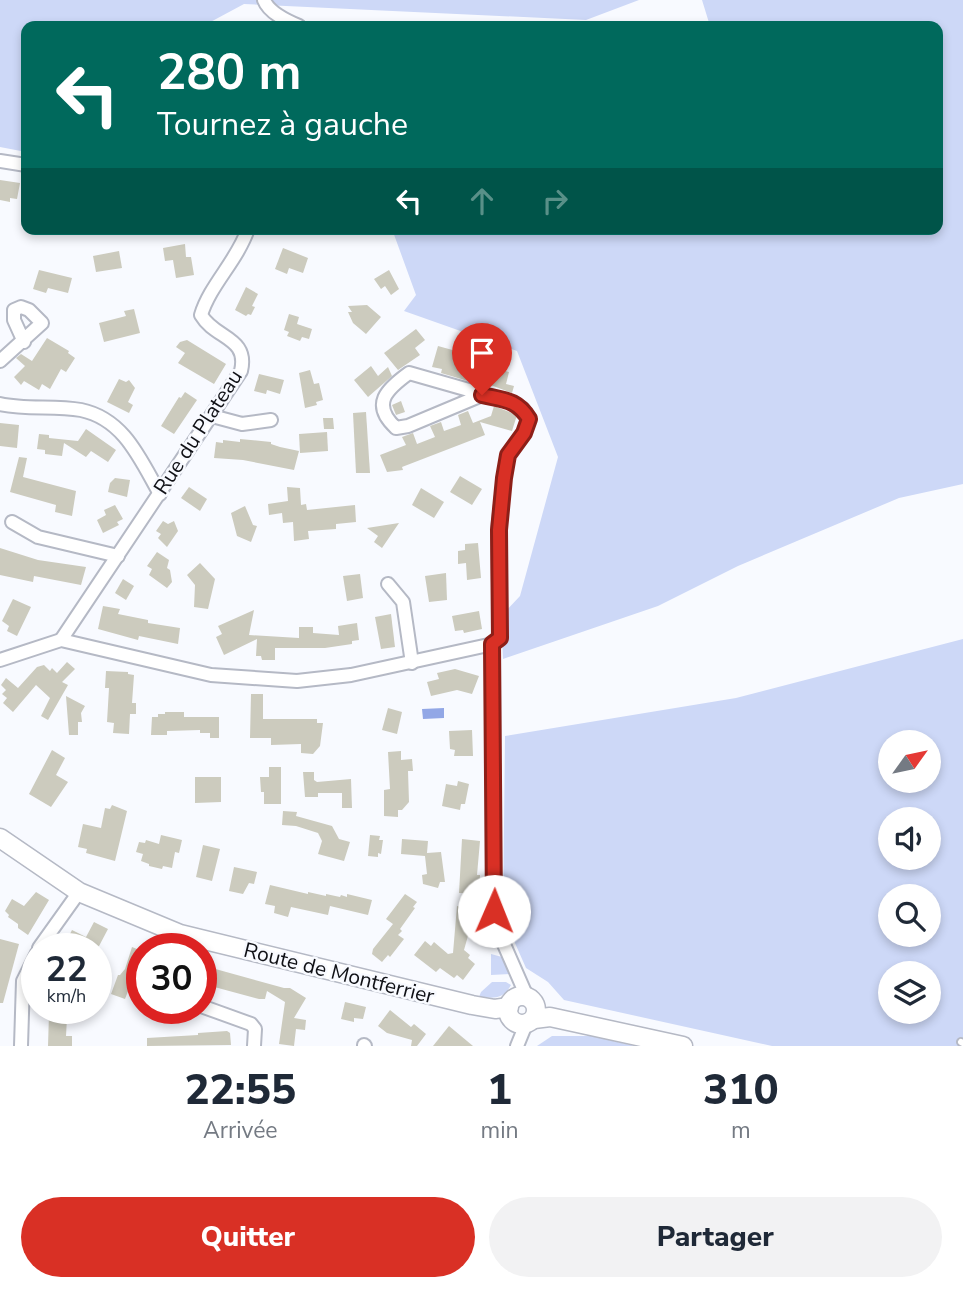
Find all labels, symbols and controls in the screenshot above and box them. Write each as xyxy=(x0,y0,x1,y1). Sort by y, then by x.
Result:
text: 280 m xyxy=(157,39,301,106)
icon: left xyxy=(42,49,133,140)
text: Tournez à gauche xyxy=(157,103,408,146)
icon: left xyxy=(390,182,428,220)
icon: ahead xyxy=(463,182,501,220)
icon: right xyxy=(536,182,574,220)
pin xyxy=(452,323,512,395)
icon: arrive xyxy=(463,334,501,372)
street label: Rue du Plateau xyxy=(147,364,249,500)
north arrow xyxy=(878,730,942,793)
map controls xyxy=(878,730,941,1024)
button: sound xyxy=(878,807,941,870)
position arrow xyxy=(457,874,531,948)
button: search xyxy=(878,884,941,947)
speed limit sign: 30 xyxy=(126,933,217,1024)
street label: Route de Montferrier xyxy=(241,936,438,1010)
text: 22 xyxy=(45,946,88,993)
button: layers xyxy=(878,961,941,1024)
text: km/h xyxy=(47,984,86,1008)
text: 22:55 xyxy=(184,1062,296,1119)
text: 1 xyxy=(487,1062,512,1119)
text: 310 xyxy=(703,1062,779,1119)
text: Arrivée xyxy=(203,1115,278,1146)
text: min xyxy=(481,1115,519,1146)
text: m xyxy=(731,1115,751,1146)
button: Quitter xyxy=(21,1197,475,1277)
button: Partager xyxy=(489,1197,942,1277)

